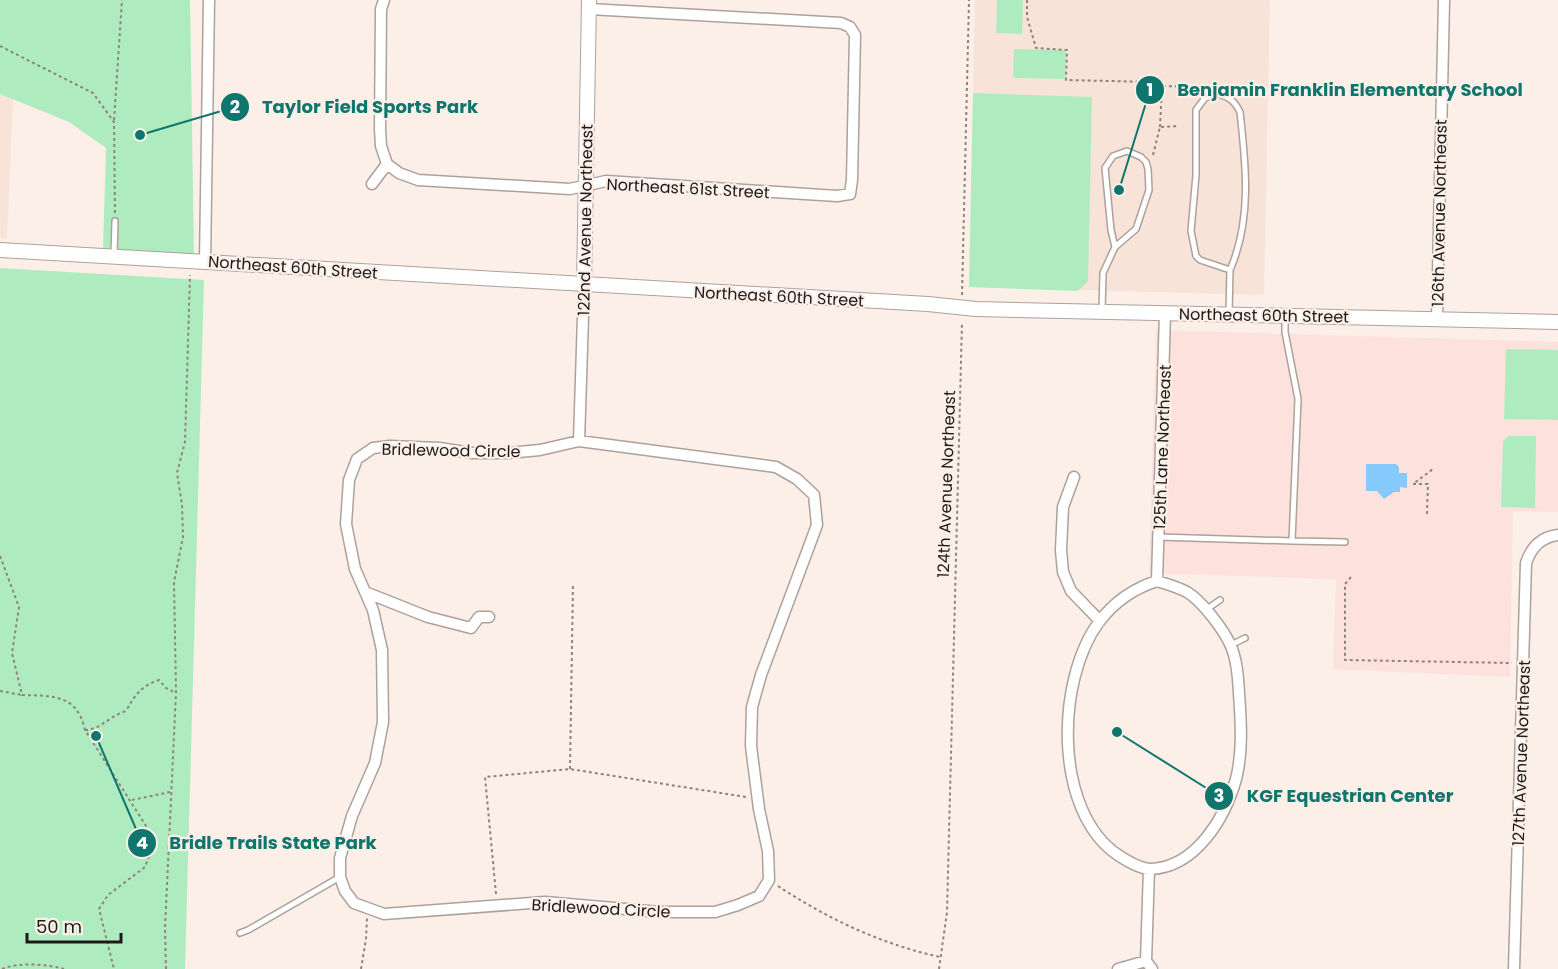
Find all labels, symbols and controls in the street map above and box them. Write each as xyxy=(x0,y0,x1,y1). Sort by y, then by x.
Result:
callout: Benjamin Franklin Elementary School xyxy=(1135,72,1535,108)
text: 1 xyxy=(1147,77,1153,102)
text: Benjamin Franklin Elementary School xyxy=(1177,77,1523,102)
callout: Taylor Field Sports Park xyxy=(220,89,490,125)
text: 2 xyxy=(230,94,240,119)
text: Taylor Field Sports Park xyxy=(262,94,479,119)
street label: 126th Avenue Northeast xyxy=(1426,119,1453,307)
street label: 122nd Avenue Northeast xyxy=(572,124,599,316)
street label: Northeast 61st Street xyxy=(606,173,770,204)
street label: Northeast 60th Street xyxy=(207,250,379,285)
street label: Northeast 60th Street xyxy=(693,281,865,312)
street label: Northeast 60th Street xyxy=(1179,303,1349,328)
street label: 125th Lane Northeast xyxy=(1148,364,1177,530)
street label: 124th Avenue Northeast xyxy=(932,390,961,578)
street label: Bridlewood Circle xyxy=(381,438,521,463)
street label: 127th Avenue Northeast xyxy=(1507,659,1536,846)
callout: KGF Equestrian Center xyxy=(1204,778,1465,814)
text: 3 xyxy=(1214,783,1224,808)
text: KGF Equestrian Center xyxy=(1247,783,1454,808)
callout: Bridle Trails State Park xyxy=(127,825,389,861)
text: 4 xyxy=(136,830,148,855)
text: Bridle Trails State Park xyxy=(169,830,378,855)
street label: Bridlewood Circle xyxy=(531,893,671,924)
scale bar xyxy=(27,906,122,944)
text: 50 m xyxy=(36,914,82,939)

